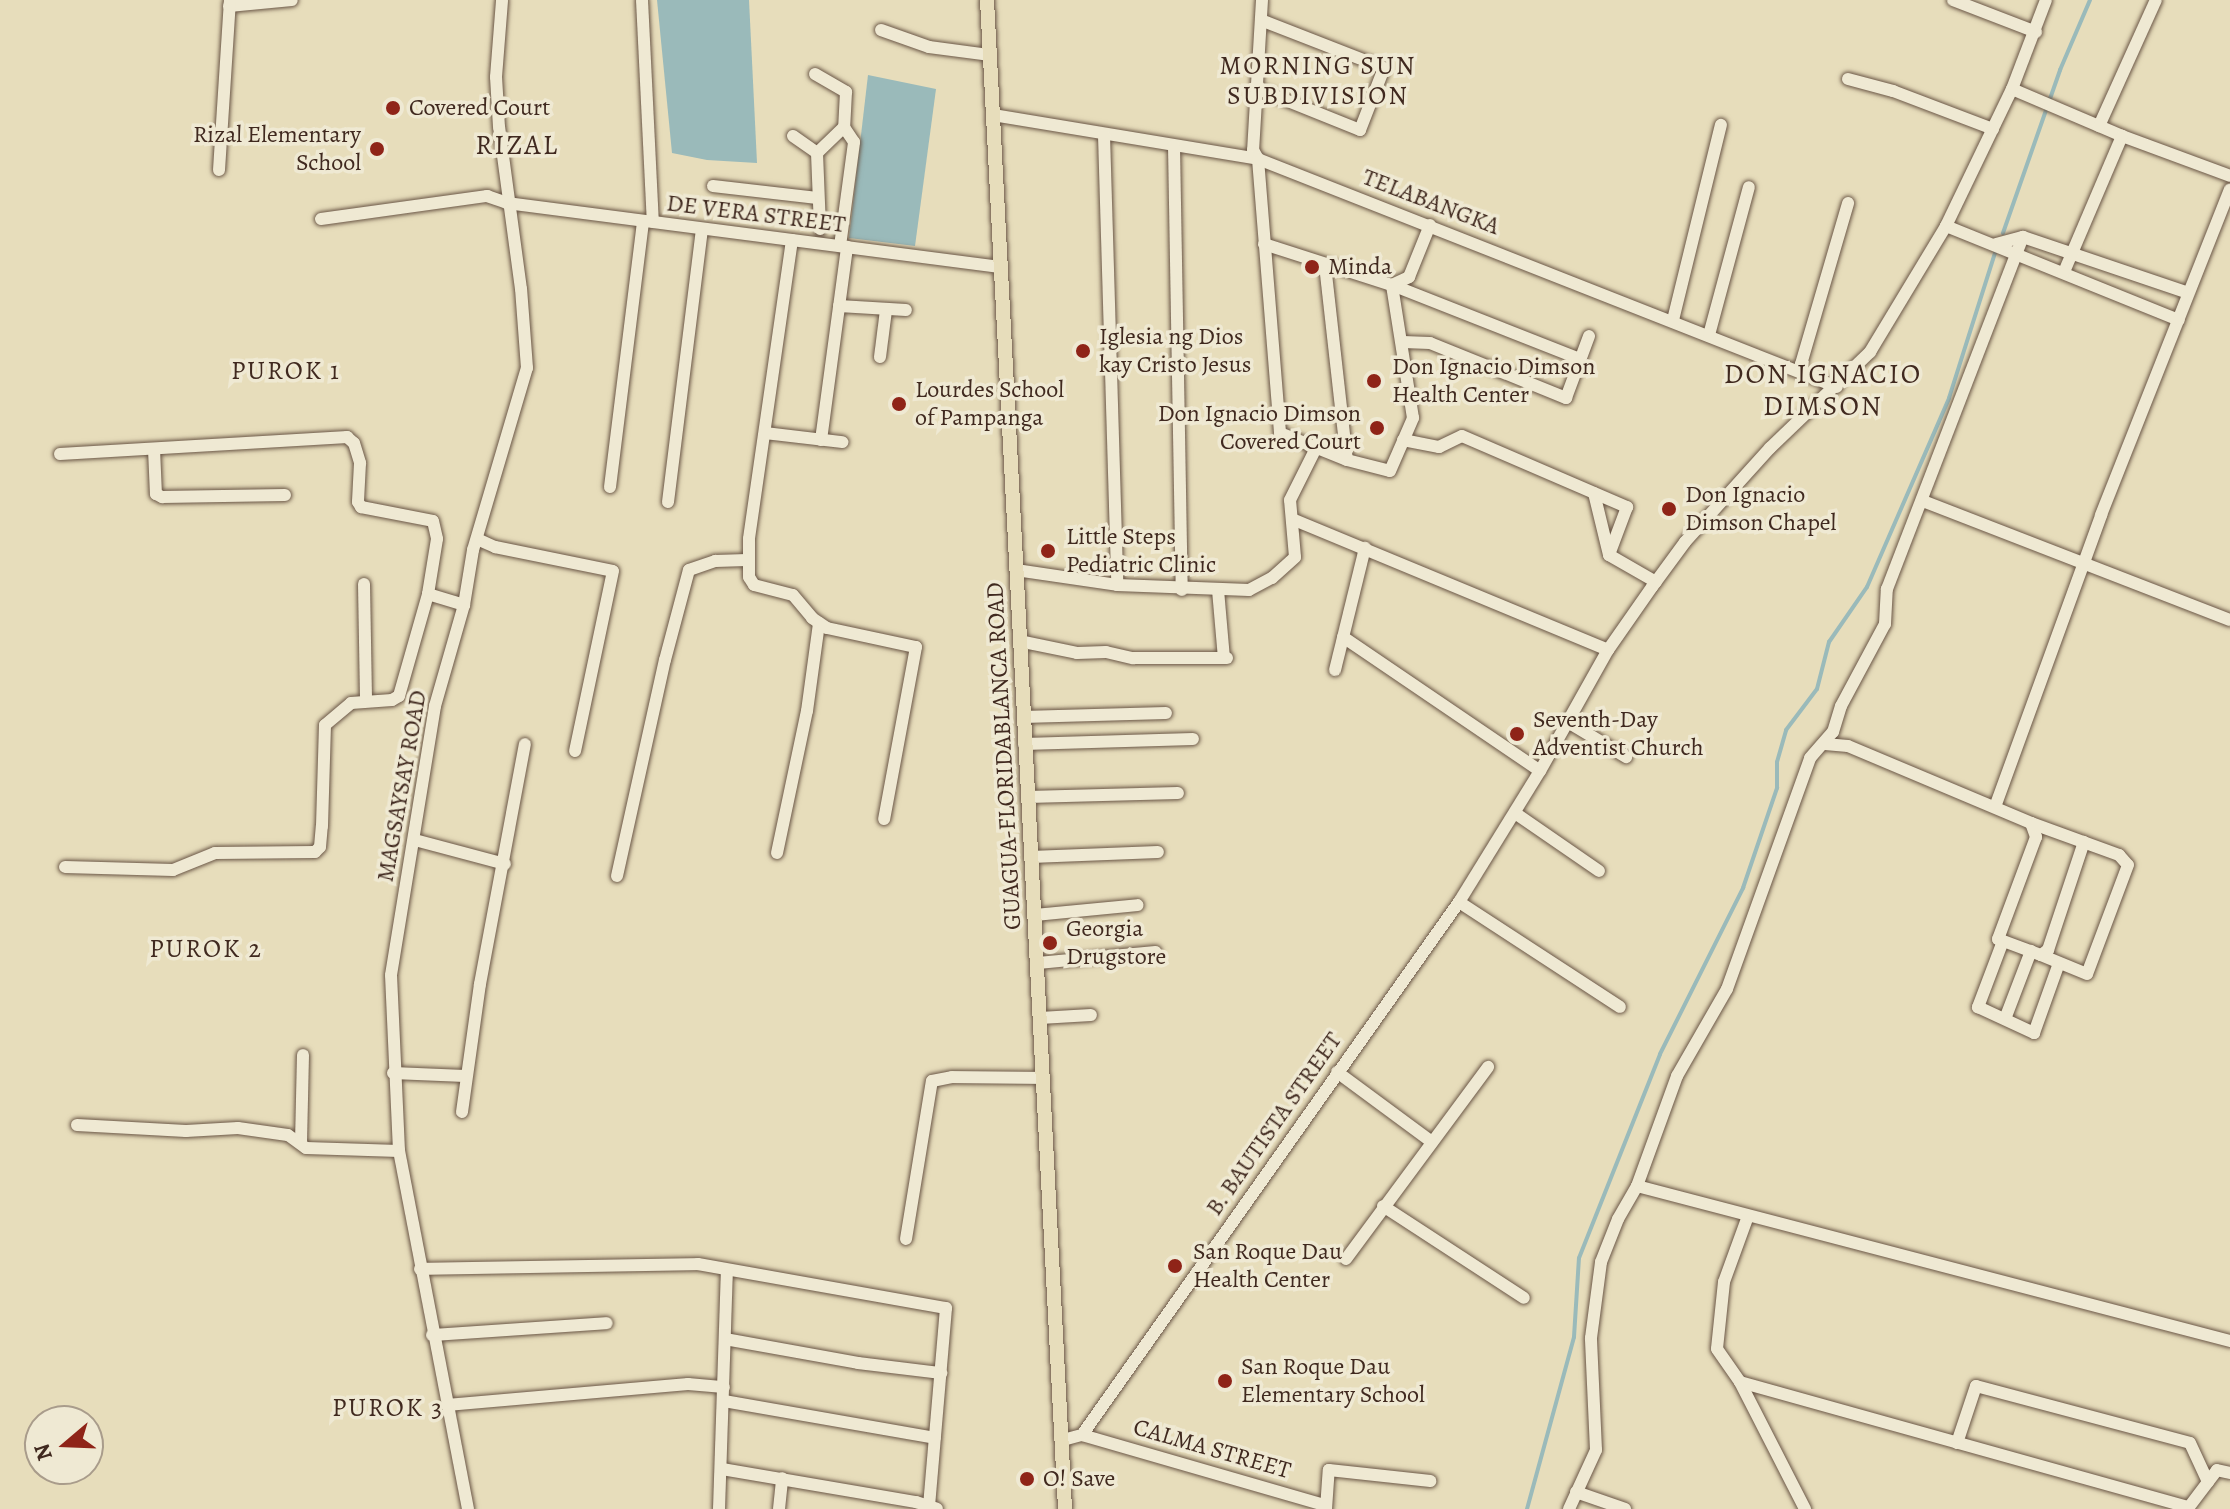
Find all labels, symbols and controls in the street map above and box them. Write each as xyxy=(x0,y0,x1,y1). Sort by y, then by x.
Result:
district label: MORNING SUN SUBDIVISION xyxy=(1219,50,1417,112)
place label: Covered Court xyxy=(409,94,550,122)
marker: Covered Court xyxy=(384,99,402,117)
place label: Rizal Elementary School xyxy=(193,121,361,177)
district label: RIZAL xyxy=(475,128,559,162)
marker: Rizal Elementary School xyxy=(368,140,386,158)
street label: TELABANGKA xyxy=(1358,163,1504,241)
street label: DE VERA STREET xyxy=(665,189,847,239)
place label: Minda xyxy=(1328,253,1392,281)
marker: Minda xyxy=(1303,258,1321,276)
place label: Iglesia ng Dios kay Cristo Jesus xyxy=(1099,323,1251,379)
marker: Iglesia ng Dios kay Cristo Jesus xyxy=(1074,342,1092,360)
place label: Don Ignacio Dimson Health Center xyxy=(1392,353,1595,409)
district label: PUROK 1 xyxy=(231,355,341,387)
district label: DON IGNACIO DIMSON xyxy=(1724,357,1922,423)
marker: Don Ignacio Dimson Health Center xyxy=(1363,370,1385,392)
place label: Lourdes School of Pampanga xyxy=(915,376,1064,432)
marker: Lourdes School of Pampanga xyxy=(890,395,908,413)
place label: Don Ignacio Dimson Covered Court xyxy=(1158,400,1361,456)
marker: Don Ignacio Dimson Covered Court xyxy=(1368,419,1386,437)
place label: Don Ignacio Dimson Chapel xyxy=(1685,481,1836,537)
marker: Don Ignacio Dimson Chapel xyxy=(1660,500,1678,518)
place label: Little Steps Pediatric Clinic xyxy=(1066,523,1216,579)
marker: Little Steps Pediatric Clinic xyxy=(1037,540,1059,562)
street label: GUAGUA-FLORIDABLANCA ROAD xyxy=(981,581,1027,931)
street label: MAGSAYSAY ROAD xyxy=(371,688,433,884)
place label: Seventh-Day Adventist Church xyxy=(1533,706,1704,762)
marker: Seventh-Day Adventist Church xyxy=(1508,725,1526,743)
place label: Georgia Drugstore xyxy=(1066,915,1166,971)
district label: PUROK 2 xyxy=(149,933,263,965)
marker: Georgia Drugstore xyxy=(1041,934,1059,952)
street label: B. BAUTISTA STREET xyxy=(1200,1027,1348,1221)
place label: San Roque Dau Health Center xyxy=(1193,1238,1342,1294)
marker: San Roque Dau Health Center xyxy=(1164,1255,1186,1277)
place label: San Roque Dau Elementary School xyxy=(1241,1353,1425,1409)
marker: San Roque Dau Elementary School xyxy=(1216,1372,1234,1390)
district label: PUROK 3 xyxy=(332,1392,444,1424)
north arrow xyxy=(24,1405,104,1485)
street label: CALMA STREET xyxy=(1130,1413,1294,1485)
text: N xyxy=(26,1440,60,1465)
place label: O! Save xyxy=(1043,1465,1115,1493)
marker: O! Save xyxy=(1018,1470,1036,1488)

